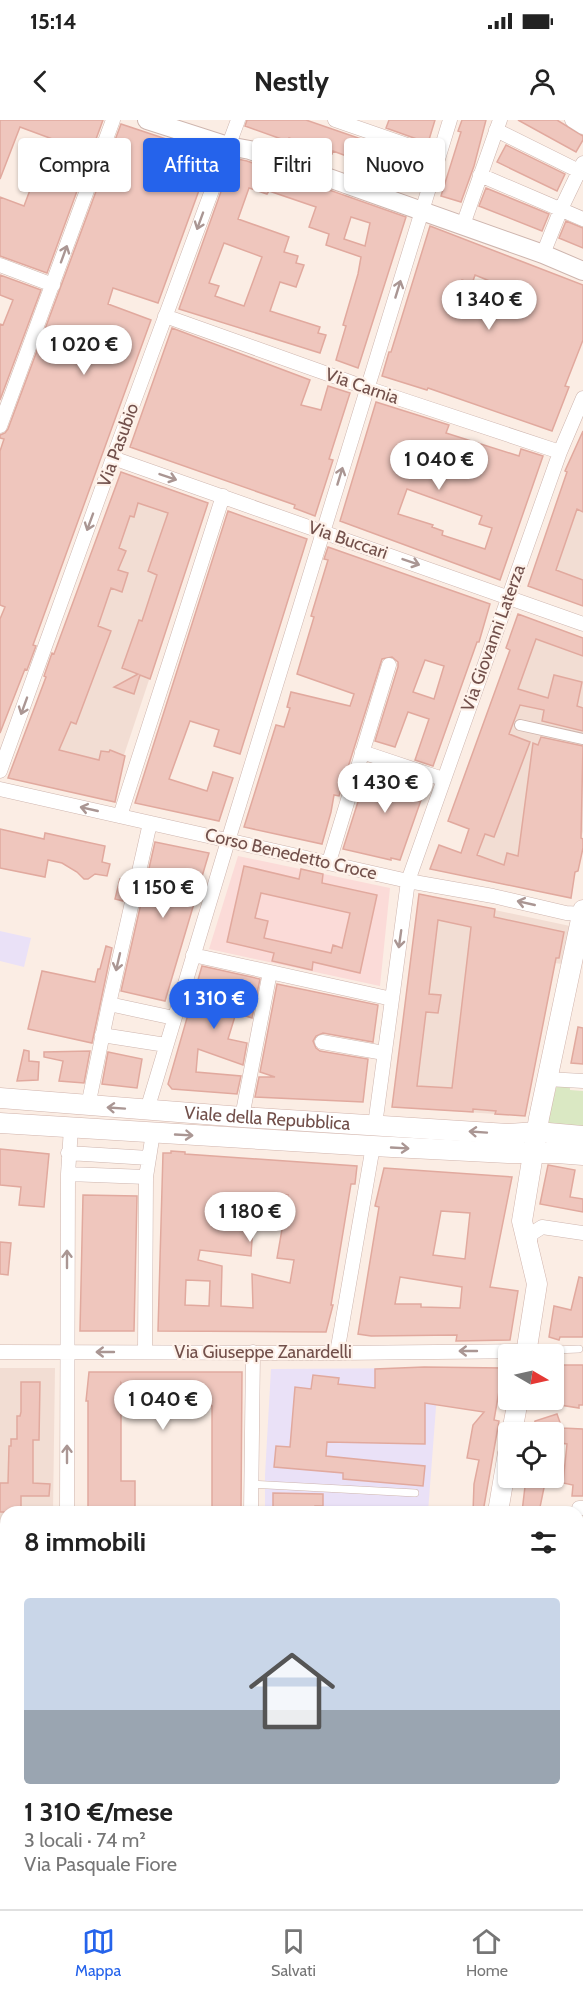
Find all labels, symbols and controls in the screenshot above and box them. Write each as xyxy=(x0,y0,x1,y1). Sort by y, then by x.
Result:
text: 15:14 xyxy=(30,8,77,35)
icon: back xyxy=(24,65,57,98)
text: Nestly xyxy=(254,65,329,98)
icon: person xyxy=(526,65,559,98)
chip: Compra xyxy=(18,138,131,192)
chip: Affitta xyxy=(143,138,240,192)
chip: Filtri xyxy=(252,138,332,192)
chip: Nuovo xyxy=(344,138,445,192)
one-way arrow xyxy=(194,211,205,230)
one-way arrow xyxy=(60,245,71,263)
one-way arrow xyxy=(393,280,404,299)
pin: 1 340 € xyxy=(434,280,544,331)
text: 1 340 € xyxy=(456,287,522,311)
pin: 1 020 € xyxy=(29,325,139,376)
text: 1 020 € xyxy=(50,332,118,356)
street label: Via Carnia xyxy=(322,363,402,409)
street label: Via Pasubio xyxy=(93,400,143,490)
pin: 1 040 € xyxy=(384,440,494,491)
text: 1 040 € xyxy=(404,447,474,471)
one-way arrow xyxy=(335,467,346,486)
one-way arrow xyxy=(158,473,177,484)
one-way arrow xyxy=(83,512,94,531)
street label: Via Buccari xyxy=(305,516,391,564)
one-way arrow xyxy=(402,558,420,569)
street label: Via Giovanni Laterza xyxy=(456,561,530,714)
one-way arrow xyxy=(17,696,28,715)
pin: 1 430 € xyxy=(330,763,440,814)
text: 1 430 € xyxy=(352,770,418,794)
one-way arrow xyxy=(79,803,99,814)
street label: Corso Benedetto Croce xyxy=(203,824,379,884)
pin: 1 150 € xyxy=(108,868,218,919)
text: 1 150 € xyxy=(132,875,194,899)
one-way arrow xyxy=(516,897,535,909)
one-way arrow xyxy=(394,928,405,948)
one-way arrow xyxy=(112,952,124,971)
pin: 1 310 € xyxy=(159,979,269,1030)
text: 1 310 € xyxy=(183,986,245,1010)
one-way arrow xyxy=(107,1102,127,1113)
street label: Viale della Repubblica xyxy=(183,1102,351,1135)
one-way arrow xyxy=(469,1126,489,1137)
one-way arrow xyxy=(174,1130,194,1141)
one-way arrow xyxy=(389,1142,409,1153)
pin: 1 180 € xyxy=(195,1192,305,1243)
text: 1 180 € xyxy=(219,1199,281,1223)
one-way arrow xyxy=(61,1249,73,1269)
street label: Via Giuseppe Zanardelli xyxy=(174,1341,352,1363)
north arrow xyxy=(498,1344,564,1410)
map controls xyxy=(498,1344,564,1488)
one-way arrow xyxy=(95,1346,115,1358)
one-way arrow xyxy=(458,1346,478,1357)
pin: 1 040 € xyxy=(108,1380,218,1431)
text: 1 040 € xyxy=(128,1387,198,1411)
button: locate xyxy=(498,1422,564,1488)
one-way arrow xyxy=(61,1444,73,1464)
text: 8 immobili xyxy=(24,1526,146,1558)
icon: filters xyxy=(527,1526,560,1559)
icon: home xyxy=(238,1637,346,1745)
text: 1 310 €/mese xyxy=(24,1796,173,1828)
text: 3 locali · 74 m² xyxy=(24,1828,146,1852)
text: Via Pasquale Fiore xyxy=(24,1852,177,1876)
tab: Mappa xyxy=(75,1925,121,1980)
tab: Salvati xyxy=(271,1925,316,1980)
tab: Home xyxy=(466,1925,508,1980)

